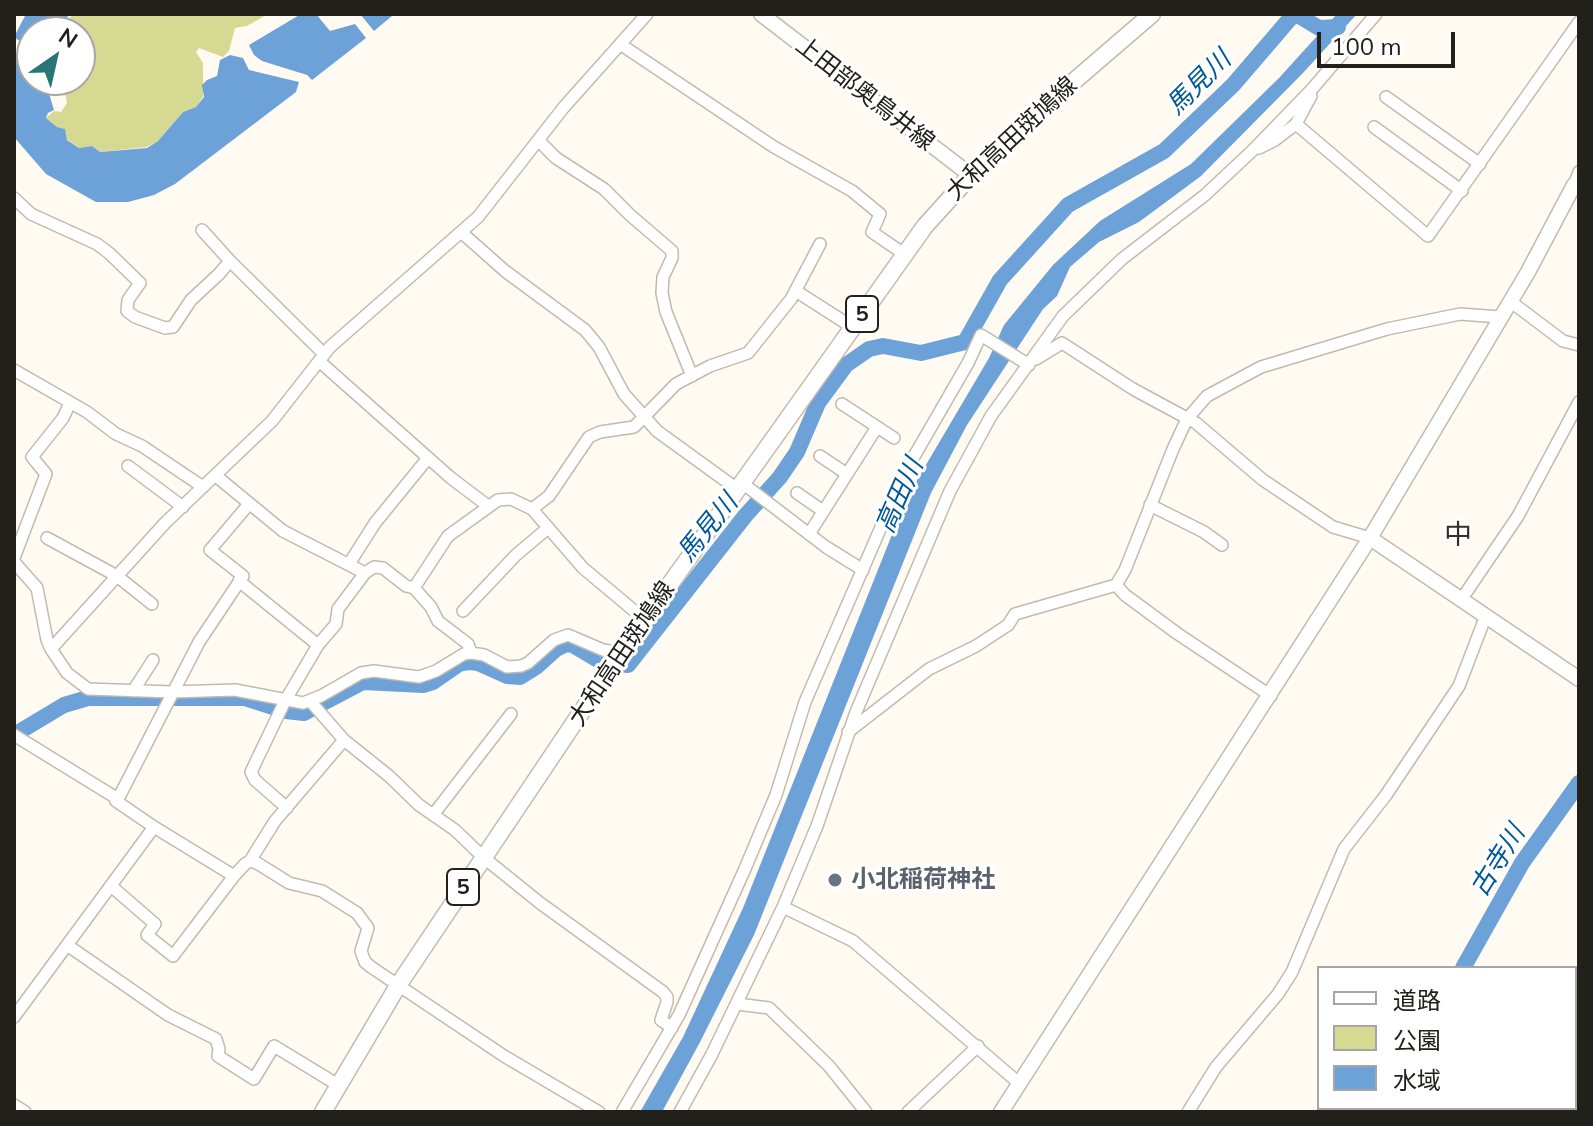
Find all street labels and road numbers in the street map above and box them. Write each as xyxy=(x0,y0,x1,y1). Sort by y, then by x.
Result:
street label: 上田部奥鳥井線 xyxy=(790,31,940,157)
street label: 大和高田斑鳩線 xyxy=(941,71,1083,207)
road number: 5 xyxy=(846,296,878,332)
street label: 大和高田斑鳩線 xyxy=(563,576,681,732)
road number: 5 xyxy=(447,869,479,905)

